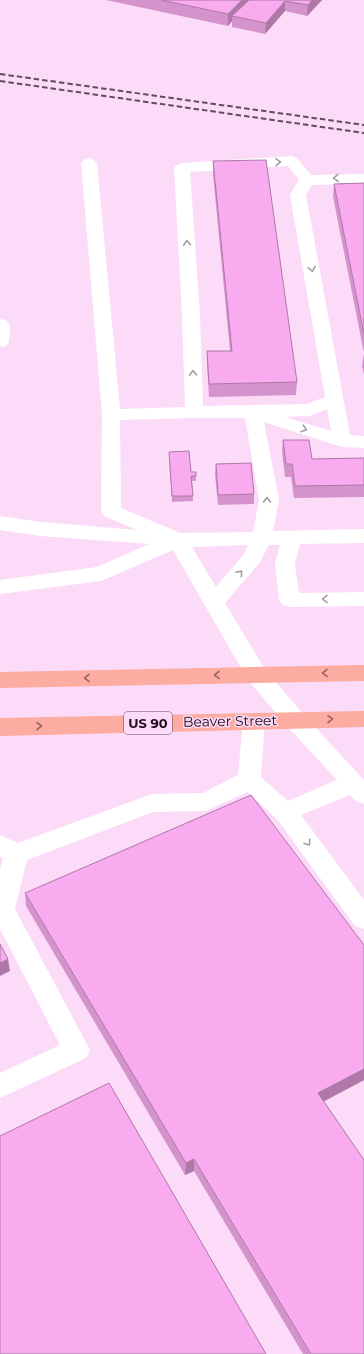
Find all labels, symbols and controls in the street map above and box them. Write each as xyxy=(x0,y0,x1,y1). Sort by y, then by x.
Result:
one-way arrow xyxy=(275,158,281,167)
one-way arrow xyxy=(333,174,339,183)
one-way arrow xyxy=(182,240,191,246)
one-way arrow xyxy=(307,266,315,272)
one-way arrow xyxy=(189,370,197,376)
one-way arrow xyxy=(300,424,307,433)
one-way arrow xyxy=(263,497,272,503)
one-way arrow xyxy=(235,570,242,577)
one-way arrow xyxy=(322,595,328,603)
one-way arrow xyxy=(322,669,328,677)
one-way arrow xyxy=(214,671,220,679)
one-way arrow xyxy=(84,674,90,682)
street label: Beaver Street xyxy=(183,711,278,731)
road number: US 90 xyxy=(124,712,172,734)
one-way arrow xyxy=(327,715,333,723)
one-way arrow xyxy=(36,722,42,730)
one-way arrow xyxy=(303,839,310,846)

